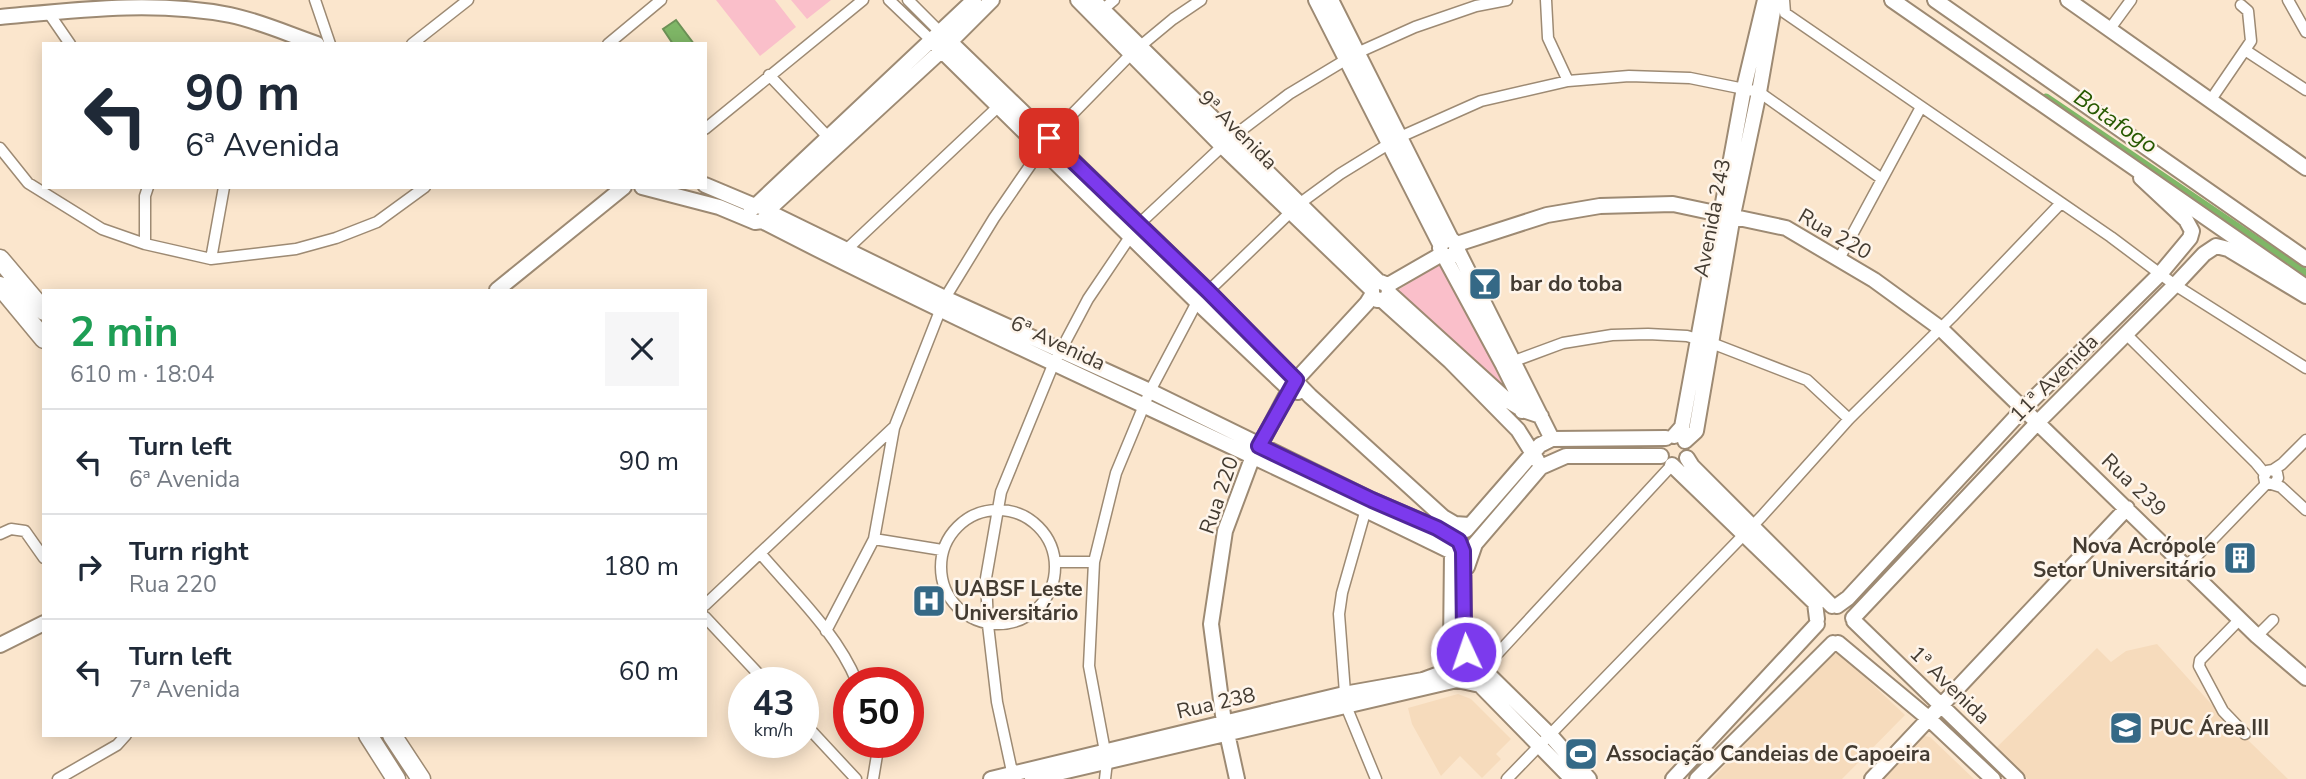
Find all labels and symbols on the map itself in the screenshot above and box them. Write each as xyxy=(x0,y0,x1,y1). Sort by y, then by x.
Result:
water label: Botafogo xyxy=(2068,82,2164,161)
street label: 9ª Avenida xyxy=(1192,84,1284,176)
pin xyxy=(1019,108,1079,168)
street label: Avenida 243 xyxy=(1687,156,1737,280)
street label: Rua 220 xyxy=(1793,202,1877,266)
bar icon: bar do toba xyxy=(1466,265,1504,303)
place label: bar do toba xyxy=(1510,270,1623,298)
street label: 6ª Avenida xyxy=(1006,309,1110,377)
street label: 11ª Avenida xyxy=(2004,328,2104,428)
street label: Rua 239 xyxy=(2095,447,2173,523)
street label: Rua 220 xyxy=(1193,453,1245,537)
place label: Nova Acrópole Setor Universitário xyxy=(2033,532,2216,584)
building icon: Nova Acrópole Setor Universitário xyxy=(2221,539,2259,577)
place label: UABSF Leste Universitário xyxy=(954,575,1083,627)
hospital icon: UABSF Leste Universitário xyxy=(910,582,948,620)
position arrow xyxy=(1429,615,1503,689)
street label: 1ª Avenida xyxy=(1904,640,1996,730)
speed limit sign: 50 xyxy=(833,667,924,758)
street label: Rua 238 xyxy=(1174,680,1258,726)
school or university icon: PUC Área III xyxy=(2107,709,2145,747)
place label: PUC Área III xyxy=(2150,714,2269,742)
sports icon: Associação Candeias de Capoeira xyxy=(1562,735,1600,773)
place label: Associação Candeias de Capoeira xyxy=(1606,740,1930,768)

